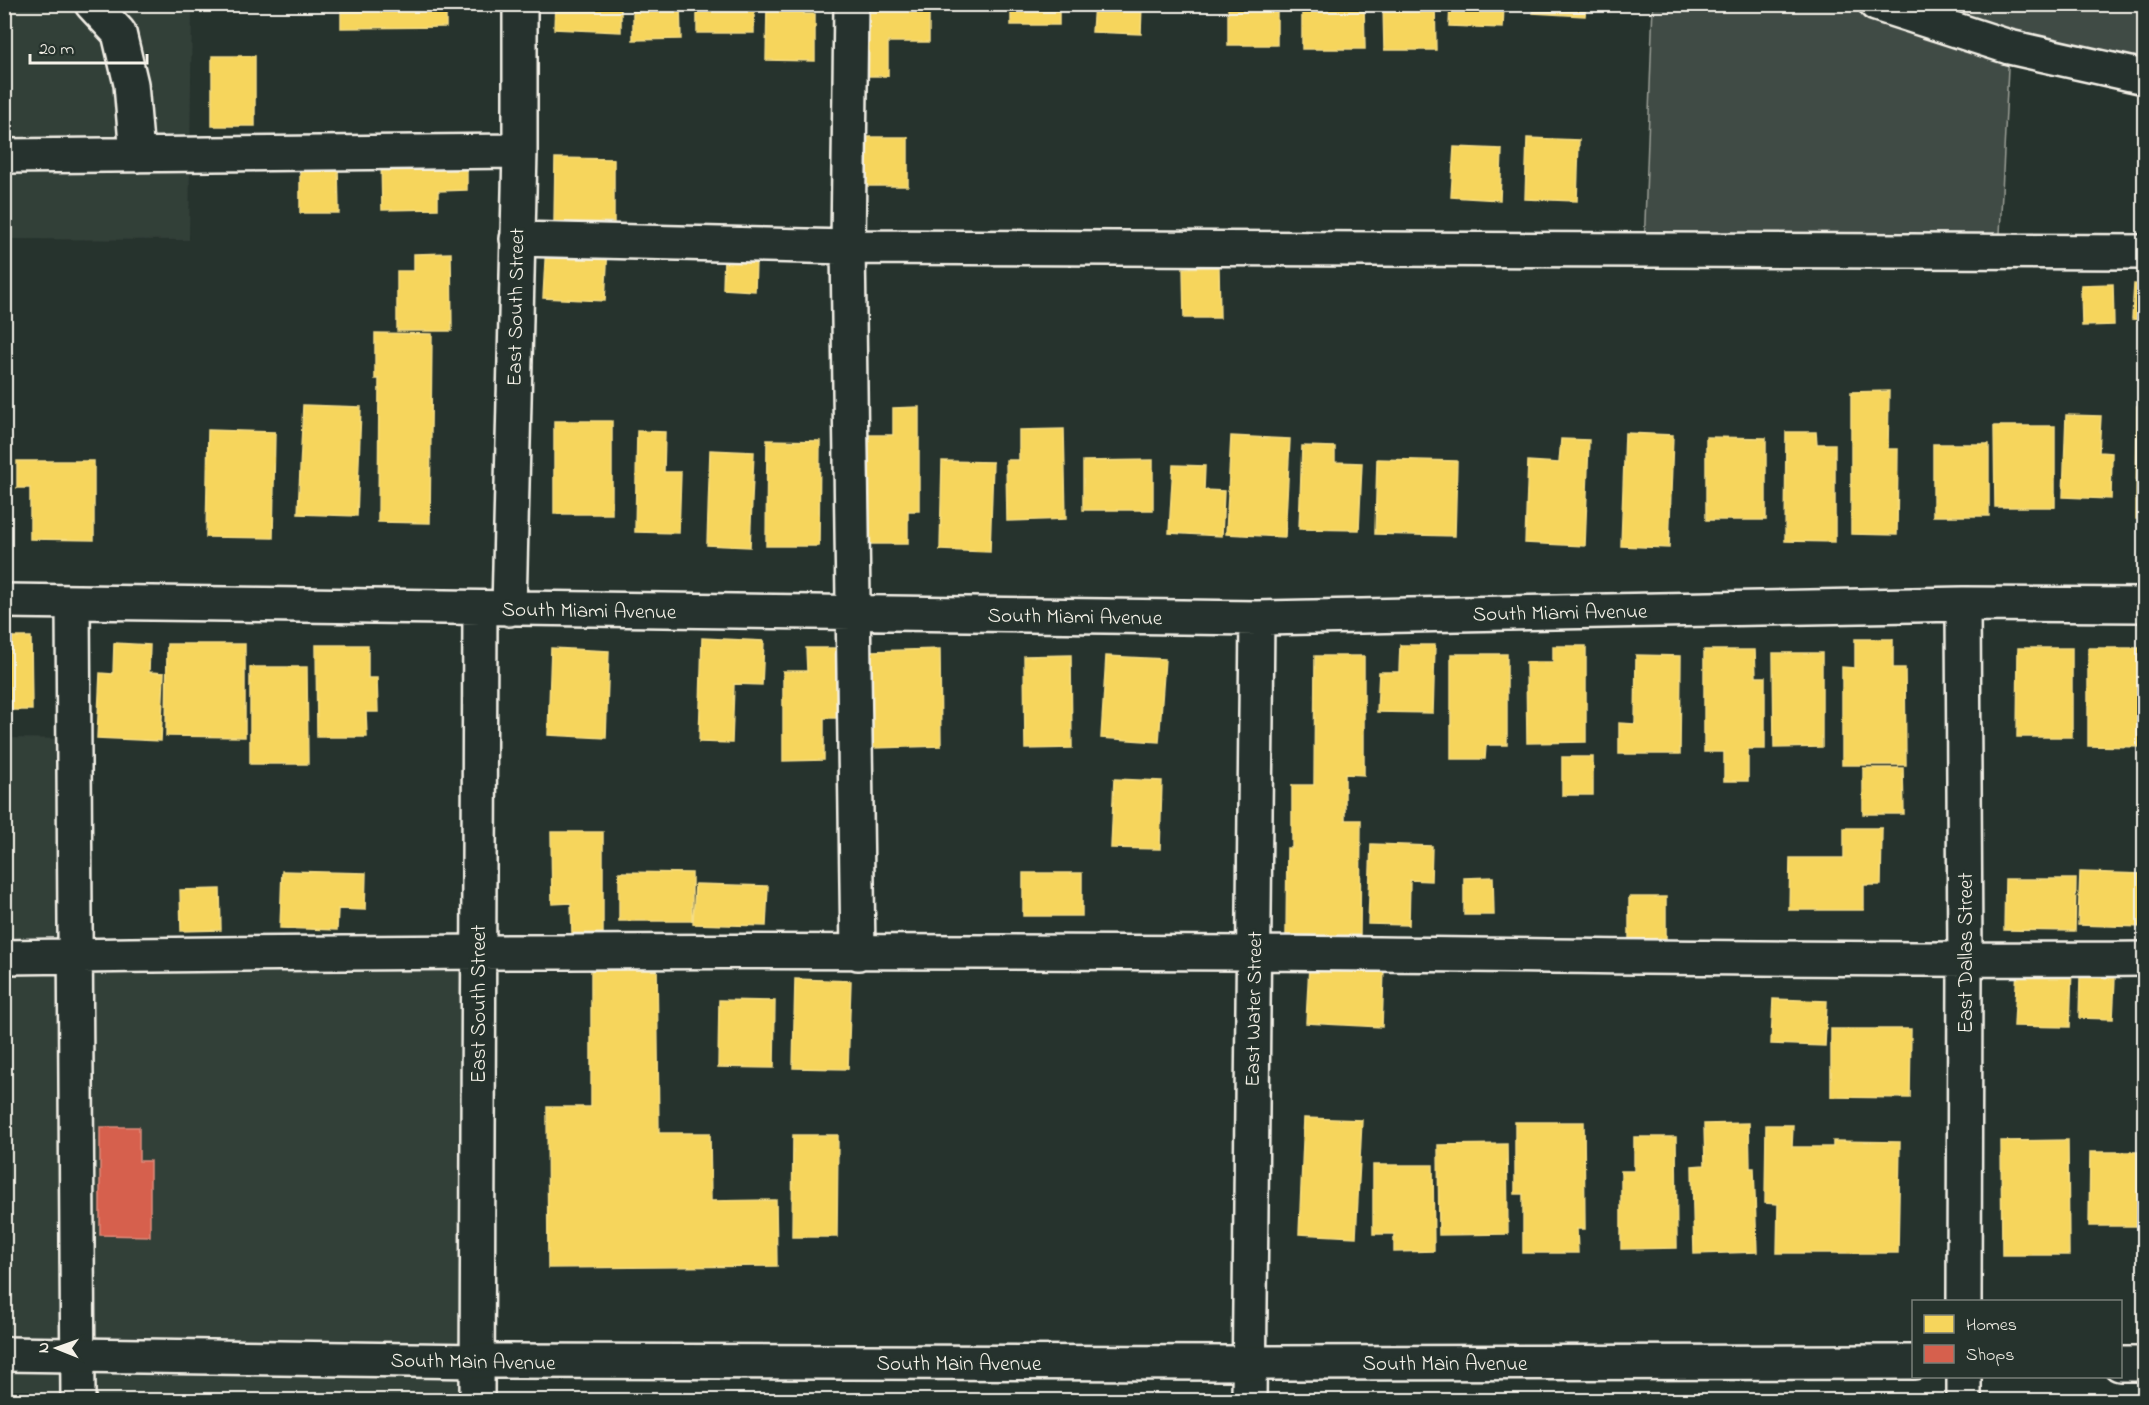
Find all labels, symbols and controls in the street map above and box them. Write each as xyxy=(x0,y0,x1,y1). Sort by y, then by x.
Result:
scale bar xyxy=(30,27,147,65)
text: 20 m xyxy=(39,37,74,63)
street label: East South Street xyxy=(501,227,533,387)
street label: South Miami Avenue xyxy=(501,595,677,629)
street label: South Miami Avenue xyxy=(1472,597,1648,631)
street label: South Miami Avenue xyxy=(987,601,1163,635)
street label: East Dallas Street xyxy=(1952,872,1982,1034)
street label: East South Street xyxy=(465,925,495,1083)
street label: East Water Street xyxy=(1239,931,1271,1087)
legend xyxy=(1912,1300,2122,1378)
text: Homes xyxy=(1966,1313,2017,1339)
north arrow xyxy=(27,1318,87,1378)
text: N xyxy=(32,1342,56,1353)
text: Shops xyxy=(1966,1343,2014,1369)
street label: South Main Avenue xyxy=(390,1347,556,1379)
street label: South Main Avenue xyxy=(877,1350,1042,1380)
street label: South Main Avenue xyxy=(1363,1350,1528,1380)

